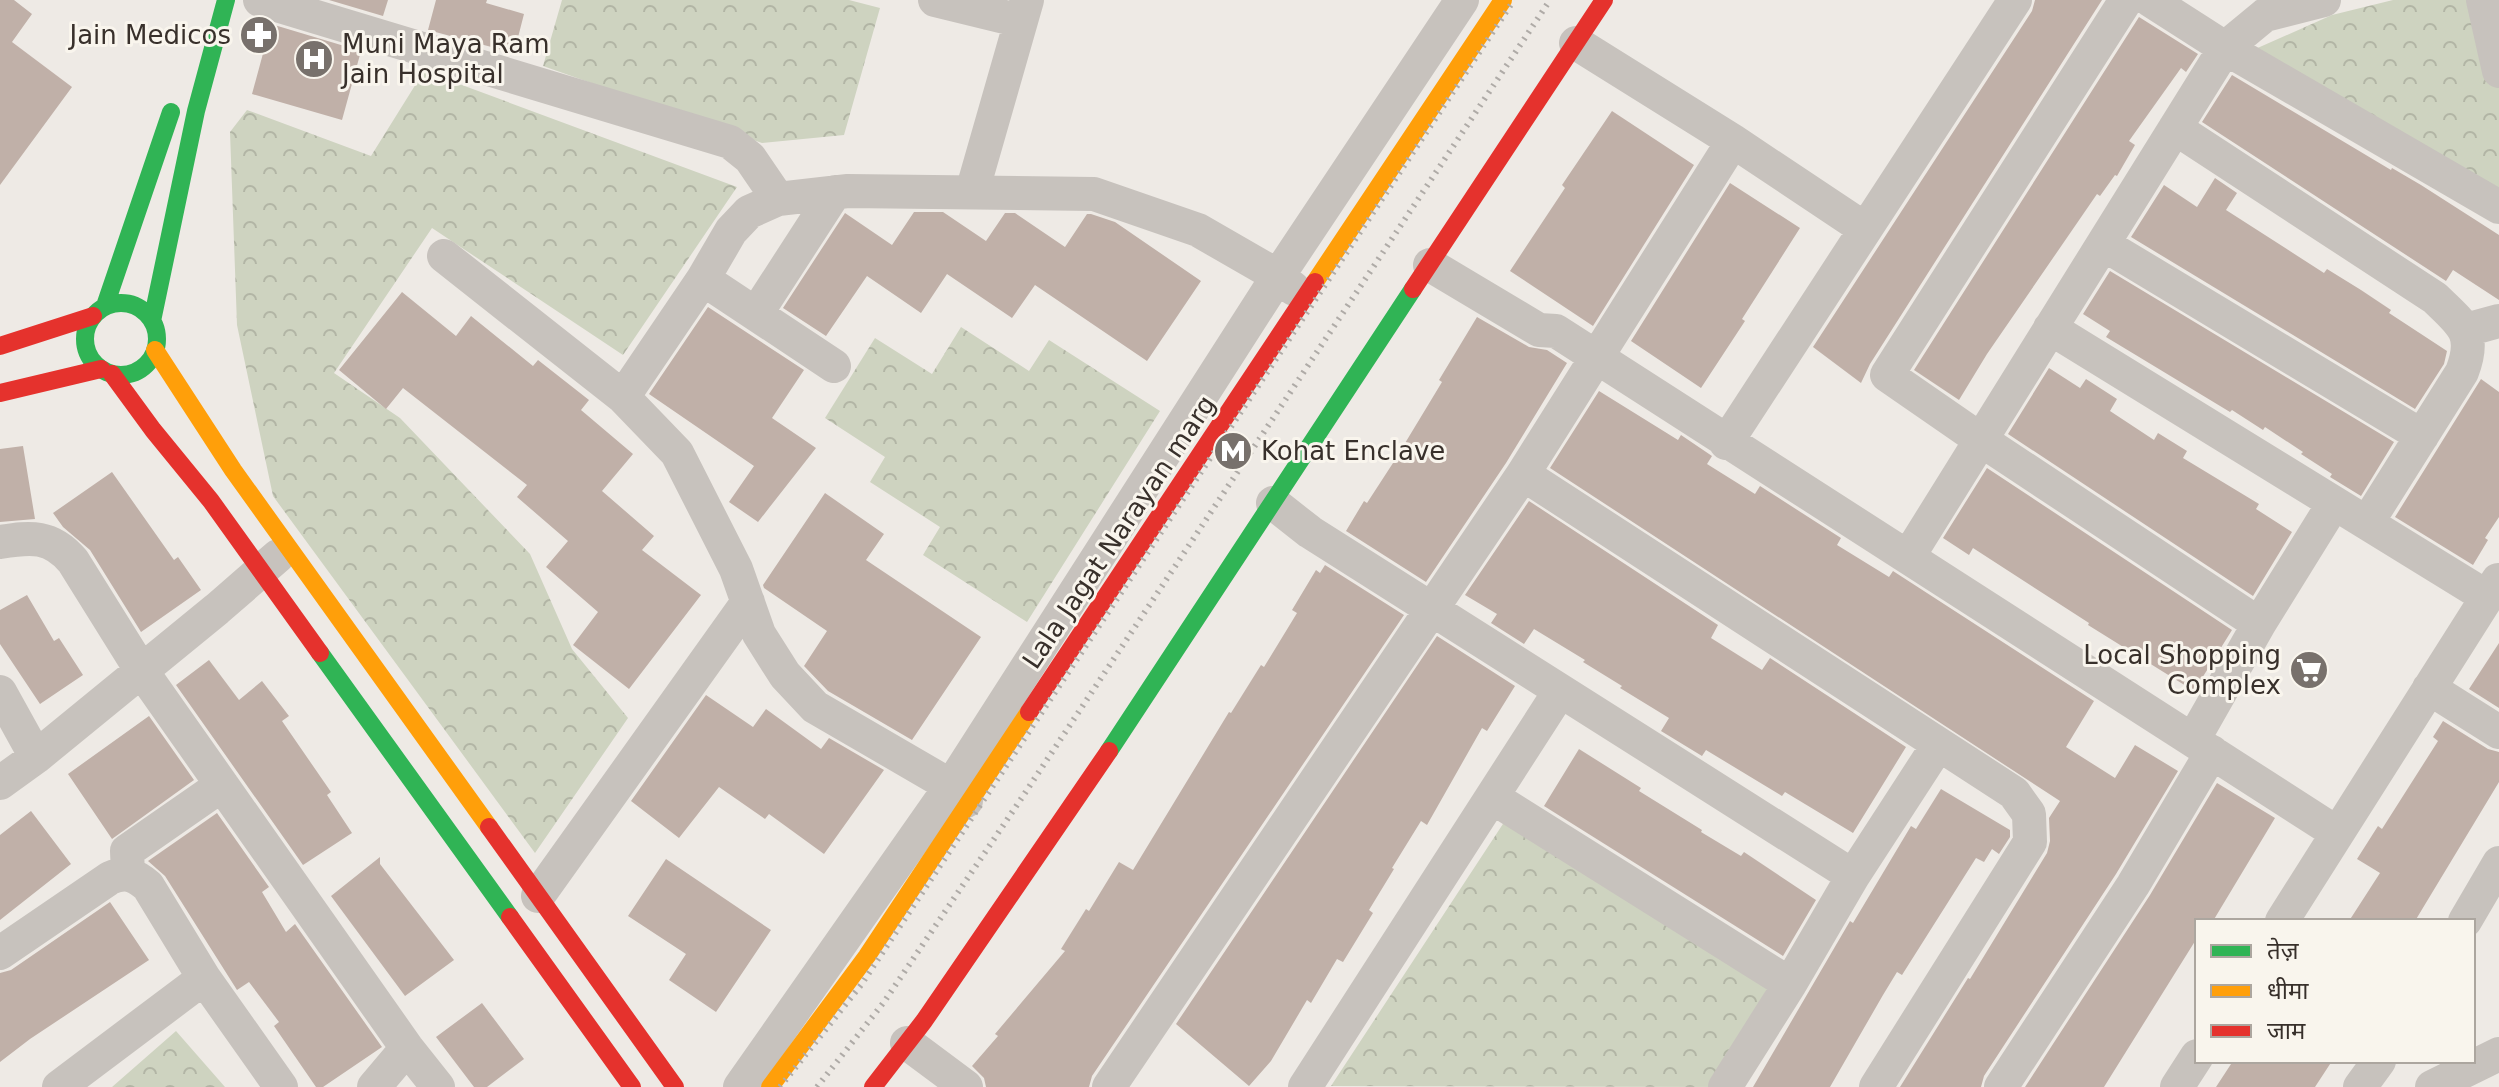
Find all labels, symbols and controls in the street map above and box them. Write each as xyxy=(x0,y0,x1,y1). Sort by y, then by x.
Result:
pharmacy icon: Jain Medicos xyxy=(238,14,280,56)
place label: Jain Medicos xyxy=(68,20,231,50)
place label: Muni Maya Ram Jain Hospital xyxy=(340,29,550,89)
hospital icon: Muni Maya Ram Jain Hospital xyxy=(293,38,335,80)
street label: Lala Jagat Narayan marg xyxy=(1016,390,1222,674)
metro station icon: Kohat Enclave xyxy=(1212,430,1254,472)
place label: Kohat Enclave xyxy=(1261,436,1445,466)
place label: Local Shopping Complex xyxy=(2083,640,2281,700)
supermarket icon: Local Shopping Complex xyxy=(2288,649,2330,691)
legend xyxy=(2195,919,2475,1063)
text: तेज़ xyxy=(2267,937,2300,965)
text: धीमा xyxy=(2267,977,2309,1005)
text: जाम xyxy=(2267,1017,2306,1045)

